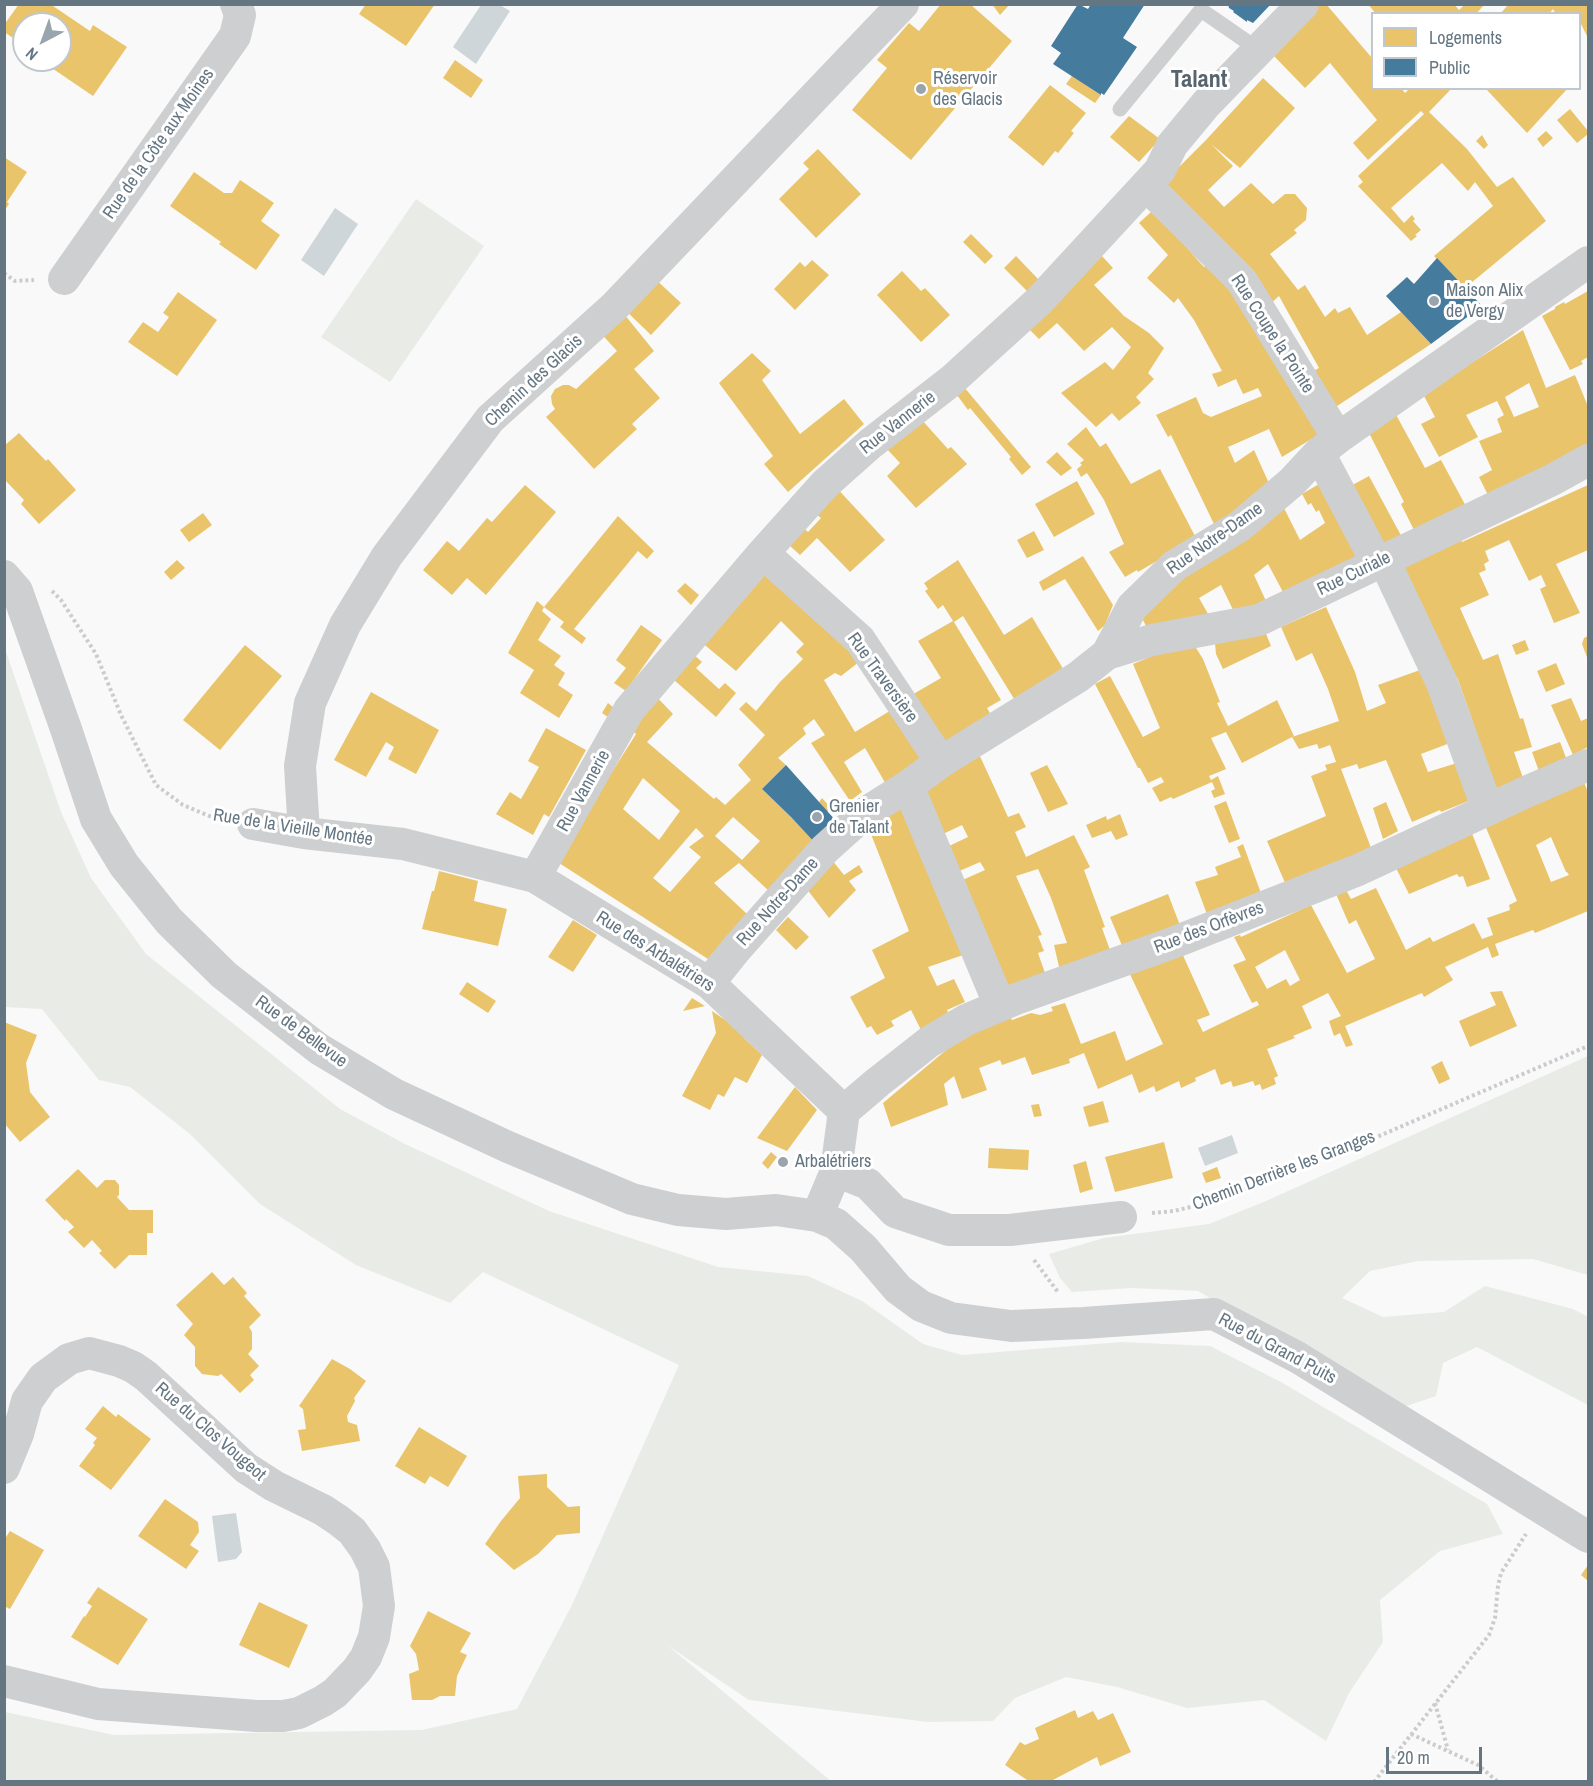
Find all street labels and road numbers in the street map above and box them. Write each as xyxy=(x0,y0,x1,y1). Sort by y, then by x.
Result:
street label: Rue de la Côte aux Moines xyxy=(99,65,219,223)
street label: Rue Coupe la Pointe xyxy=(1226,271,1318,397)
street label: Chemin des Glacis xyxy=(481,330,587,432)
street label: Rue Vannerie xyxy=(856,387,940,459)
street label: Rue Notre-Dame xyxy=(1163,498,1267,580)
street label: Rue Curiale xyxy=(1314,547,1394,601)
street label: Rue Traversière xyxy=(842,629,922,727)
street label: Rue Vannerie xyxy=(553,746,615,836)
street label: Rue de la Vieille Montée xyxy=(212,805,374,851)
street label: Rue Notre-Dame xyxy=(733,853,823,951)
street label: Rue des Orfèvres xyxy=(1151,897,1267,959)
street label: Rue des Arbalétriers xyxy=(592,907,718,997)
street label: Rue de Bellevue xyxy=(251,991,351,1073)
street label: Chemin Derrière les Granges xyxy=(1190,1126,1378,1216)
street label: Rue du Grand Puits xyxy=(1214,1309,1340,1389)
street label: Rue du Clos Vougeot xyxy=(150,1378,270,1486)

